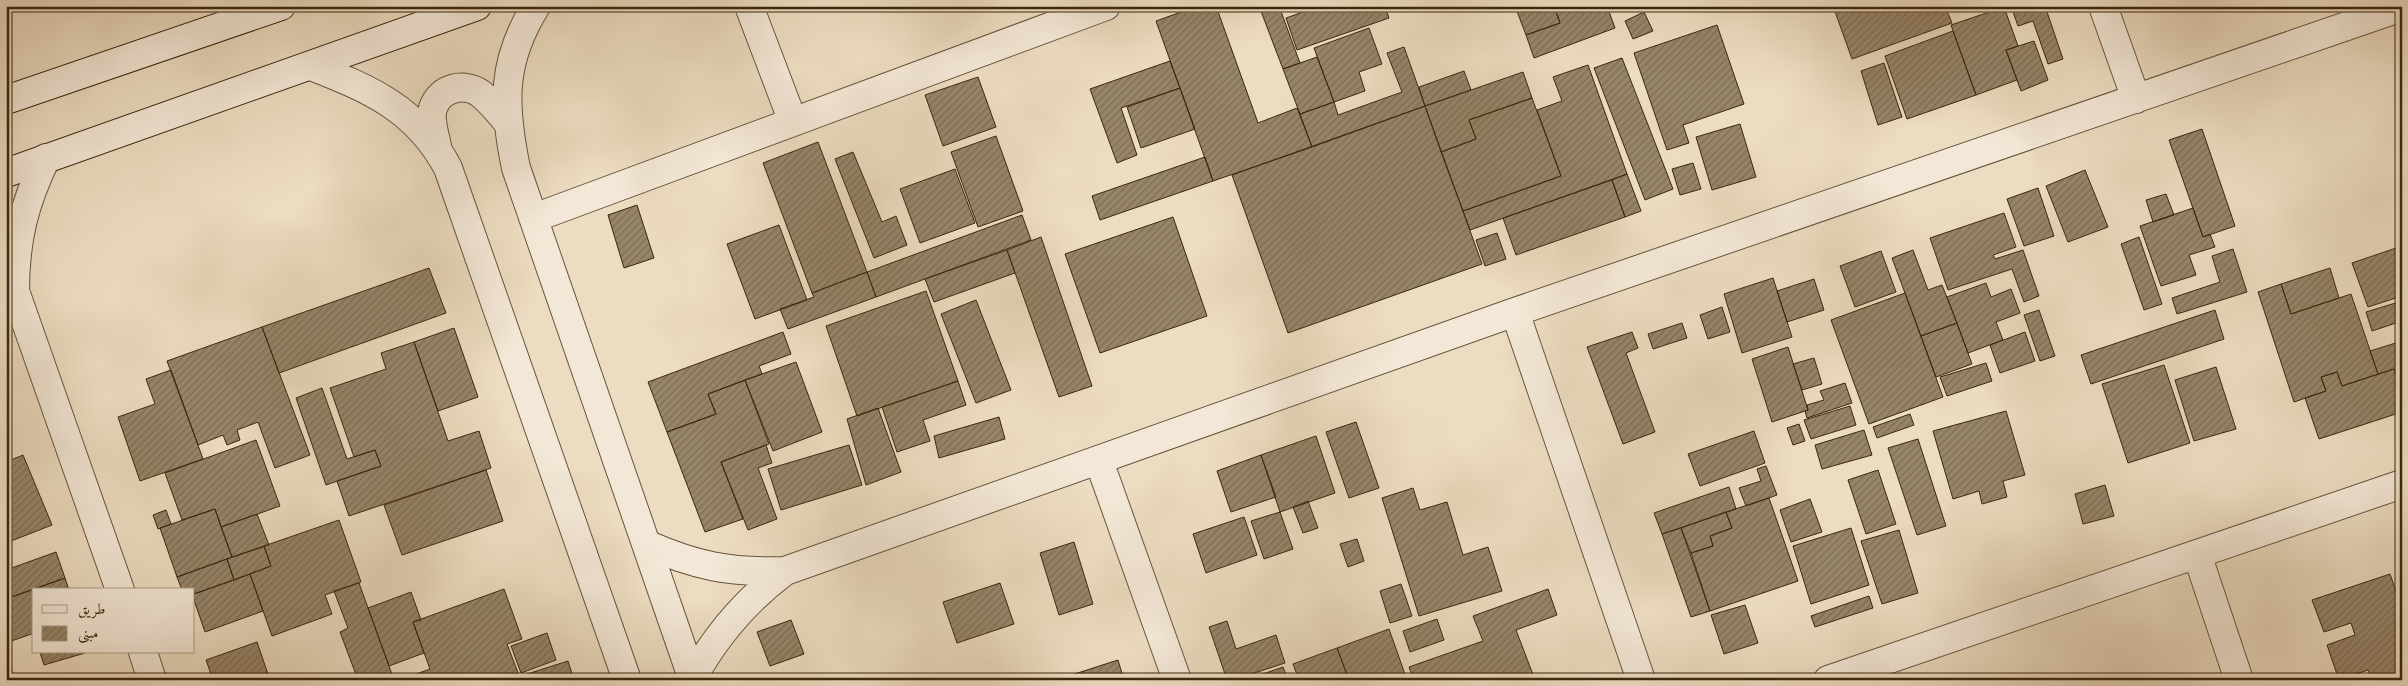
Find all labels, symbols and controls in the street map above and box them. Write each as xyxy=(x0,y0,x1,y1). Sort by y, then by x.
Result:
legend xyxy=(32,588,195,654)
text: طريق xyxy=(78,599,105,619)
text: مبنى xyxy=(78,623,98,644)

